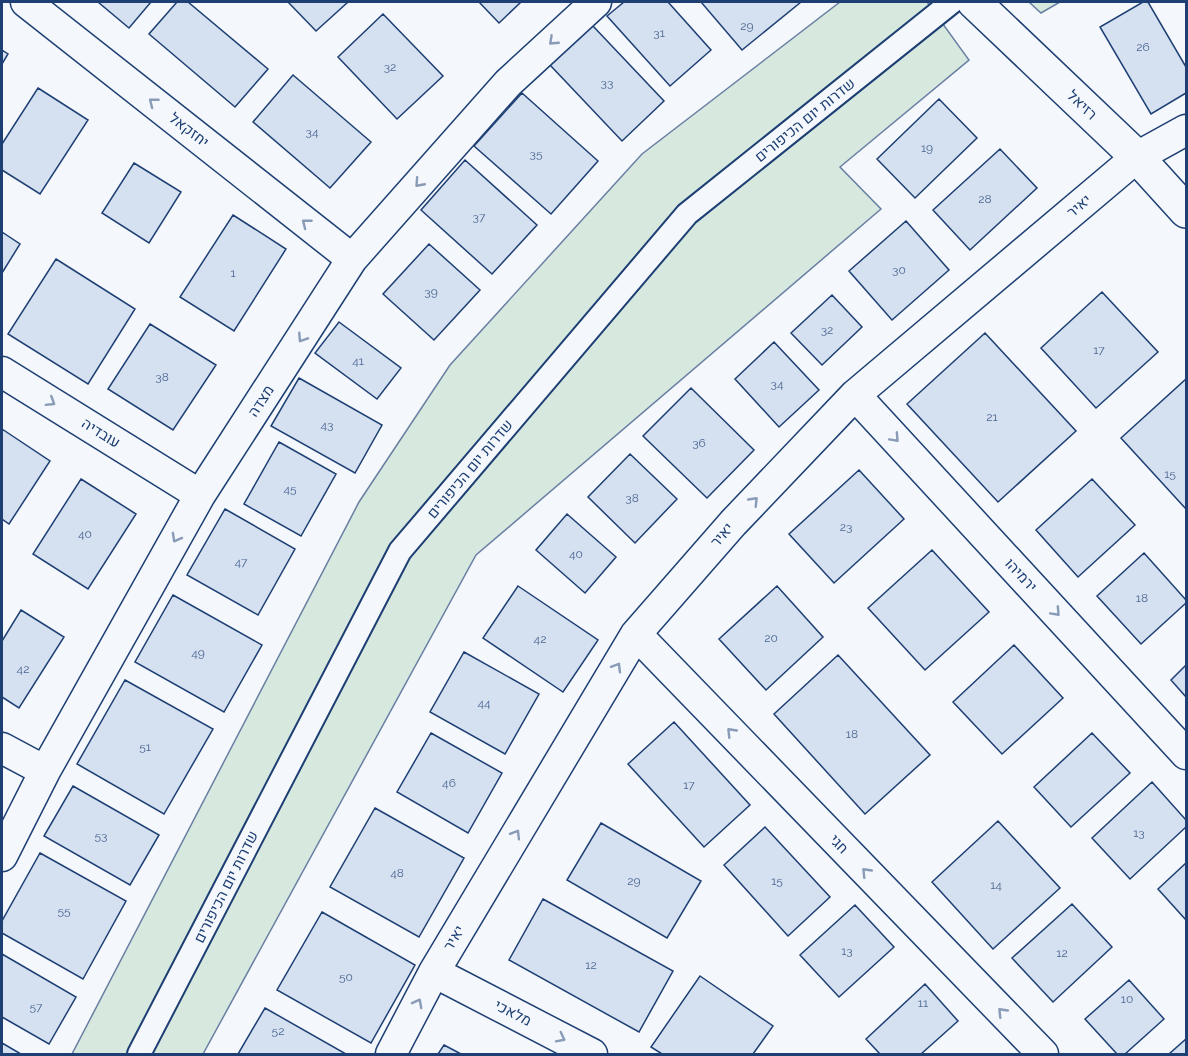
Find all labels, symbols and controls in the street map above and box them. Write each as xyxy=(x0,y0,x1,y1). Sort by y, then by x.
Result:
house number: 29 xyxy=(740,19,754,33)
house number: 31 xyxy=(653,26,665,40)
one-way arrow xyxy=(549,34,560,45)
house number: 26 xyxy=(1136,40,1150,54)
house number: 32 xyxy=(384,60,396,74)
street label: שדרות יום הכיפורים xyxy=(751,74,859,166)
house number: 33 xyxy=(601,76,613,90)
street label: רזיאל xyxy=(1063,87,1101,123)
one-way arrow xyxy=(149,98,160,109)
street label: יחזקאל xyxy=(165,109,213,151)
house number: 34 xyxy=(306,125,319,139)
house number: 19 xyxy=(921,141,933,155)
house number: 35 xyxy=(530,147,543,161)
one-way arrow xyxy=(415,176,426,187)
street label: יאיר xyxy=(1063,191,1095,221)
house number: 28 xyxy=(978,192,992,206)
house number: 37 xyxy=(473,210,486,224)
one-way arrow xyxy=(302,219,313,230)
house number: 30 xyxy=(892,263,906,277)
house number: 1 xyxy=(230,266,236,280)
house number: 39 xyxy=(424,285,438,299)
house number: 32 xyxy=(821,323,833,337)
one-way arrow xyxy=(298,331,309,342)
house number: 17 xyxy=(1093,343,1105,357)
house number: 41 xyxy=(352,354,364,368)
house number: 38 xyxy=(155,370,169,384)
house number: 34 xyxy=(771,377,784,391)
street label: מצדה xyxy=(244,382,278,420)
one-way arrow xyxy=(45,395,55,407)
house number: 21 xyxy=(986,410,998,424)
street label: עובדיה xyxy=(78,414,124,452)
street label: שדרות יום הכיפורים xyxy=(423,416,517,522)
house number: 43 xyxy=(321,418,333,432)
one-way arrow xyxy=(888,431,899,442)
house number: 36 xyxy=(692,436,706,450)
house number: 15 xyxy=(1164,467,1176,481)
house number: 45 xyxy=(283,482,297,496)
house number: 38 xyxy=(625,491,639,505)
one-way arrow xyxy=(746,497,757,508)
street label: יאיר xyxy=(707,519,737,551)
house number: 23 xyxy=(840,520,852,534)
house number: 40 xyxy=(78,527,92,541)
one-way arrow xyxy=(172,532,183,543)
house number: 40 xyxy=(569,547,583,561)
house number: 47 xyxy=(235,555,248,569)
street label: ירמיהו xyxy=(1001,555,1041,595)
house number: 18 xyxy=(1136,591,1148,605)
one-way arrow xyxy=(1048,605,1059,616)
house number: 20 xyxy=(764,631,778,645)
house number: 42 xyxy=(534,632,546,646)
house number: 49 xyxy=(191,646,205,660)
house number: 42 xyxy=(17,662,29,676)
one-way arrow xyxy=(609,663,621,673)
house number: 44 xyxy=(477,696,491,710)
house number: 18 xyxy=(846,727,858,741)
one-way arrow xyxy=(727,728,738,739)
house number: 51 xyxy=(139,740,151,754)
house number: 46 xyxy=(442,776,456,790)
house number: 17 xyxy=(683,778,695,792)
house number: 13 xyxy=(1133,826,1145,840)
street label: שדרות יום הכיפורים xyxy=(190,828,262,946)
house number: 53 xyxy=(95,829,107,843)
one-way arrow xyxy=(509,830,521,840)
street label: חגי xyxy=(826,831,852,857)
house number: 48 xyxy=(390,866,404,880)
one-way arrow xyxy=(863,869,874,880)
house number: 29 xyxy=(627,874,641,888)
house number: 15 xyxy=(771,874,783,888)
house number: 14 xyxy=(990,878,1002,892)
house number: 55 xyxy=(57,904,71,918)
street label: יאיר xyxy=(440,922,468,954)
house number: 13 xyxy=(841,944,853,958)
house number: 12 xyxy=(1056,946,1068,960)
house number: 12 xyxy=(585,958,597,972)
house number: 50 xyxy=(339,970,353,984)
house number: 10 xyxy=(1121,992,1133,1006)
street label: מלאכי xyxy=(491,996,535,1030)
house number: 11 xyxy=(918,996,928,1010)
one-way arrow xyxy=(411,998,422,1009)
house number: 57 xyxy=(30,1000,43,1014)
one-way arrow xyxy=(998,1009,1009,1019)
house number: 52 xyxy=(272,1024,284,1038)
one-way arrow xyxy=(554,1031,565,1042)

